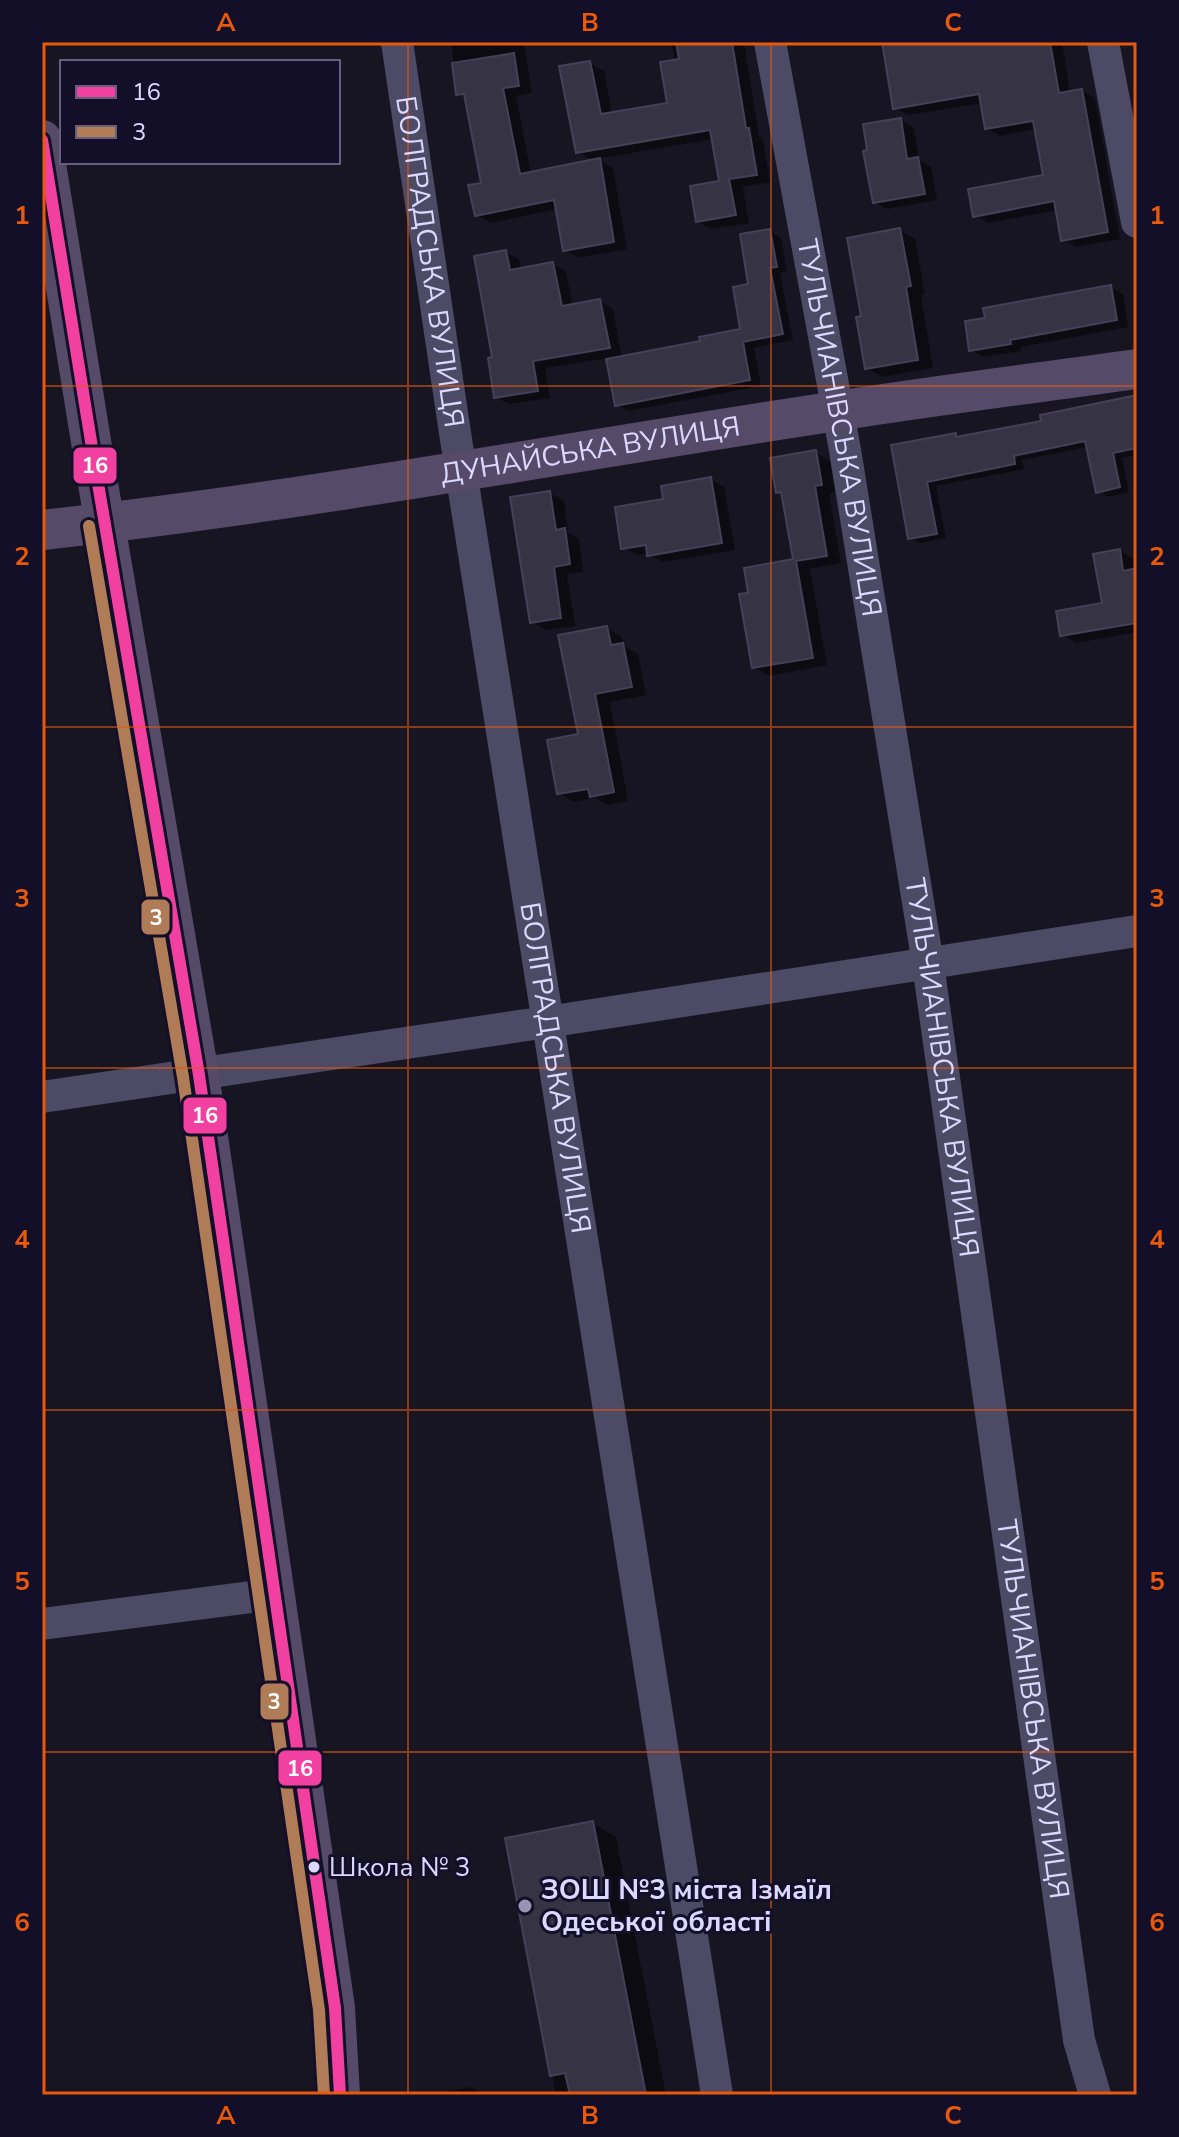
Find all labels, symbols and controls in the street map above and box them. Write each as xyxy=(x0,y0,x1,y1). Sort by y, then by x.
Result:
text: A xyxy=(216,5,236,40)
text: B xyxy=(581,5,599,40)
text: C xyxy=(944,5,962,40)
legend xyxy=(60,60,340,164)
text: 16 xyxy=(132,76,161,108)
street label: БОЛГРАДСЬКА ВУЛИЦЯ xyxy=(386,93,473,430)
text: 3 xyxy=(132,116,146,148)
text: 1 xyxy=(14,198,30,233)
text: 1 xyxy=(1149,198,1165,233)
street label: ТУЛЬЧИАНІВСЬКА ВУЛИЦЯ xyxy=(788,236,891,619)
street label: ДУНАЙСЬКА ВУЛИЦЯ xyxy=(438,407,743,493)
line badge: 16 xyxy=(72,446,118,485)
text: 16 xyxy=(82,451,108,481)
text: 2 xyxy=(14,539,30,574)
text: 2 xyxy=(1149,539,1165,574)
street label: ТУЛЬЧИАНІВСЬКА ВУЛИЦЯ xyxy=(895,875,988,1260)
text: 3 xyxy=(14,881,30,916)
text: 3 xyxy=(1149,881,1165,916)
line badge: 3 xyxy=(140,898,171,936)
street label: БОЛГРАДСЬКА ВУЛИЦЯ xyxy=(510,900,600,1236)
text: 3 xyxy=(149,903,163,933)
line badge: 16 xyxy=(182,1096,228,1135)
text: 16 xyxy=(192,1101,218,1131)
text: 4 xyxy=(14,1222,30,1257)
text: 4 xyxy=(1149,1222,1165,1257)
street label: ТУЛЬЧИАНІВСЬКА ВУЛИЦЯ xyxy=(987,1517,1078,1901)
text: 5 xyxy=(14,1564,30,1599)
text: 5 xyxy=(1149,1564,1165,1599)
line badge: 3 xyxy=(259,1682,290,1721)
text: 3 xyxy=(267,1687,281,1717)
line badge: 16 xyxy=(277,1749,323,1787)
text: 16 xyxy=(287,1754,313,1784)
place label: Школа № 3 xyxy=(329,1850,470,1885)
marker: Школа № 3 xyxy=(306,1859,322,1875)
place label: ЗОШ №3 міста Ізмаїл Одеської області xyxy=(541,1871,832,1941)
marker: ЗОШ №3 міста Ізмаїл Одеської області xyxy=(516,1897,534,1915)
text: 6 xyxy=(14,1905,30,1940)
text: 6 xyxy=(1149,1905,1165,1940)
text: A xyxy=(216,2098,236,2133)
text: B xyxy=(581,2098,599,2133)
text: C xyxy=(944,2098,962,2133)

